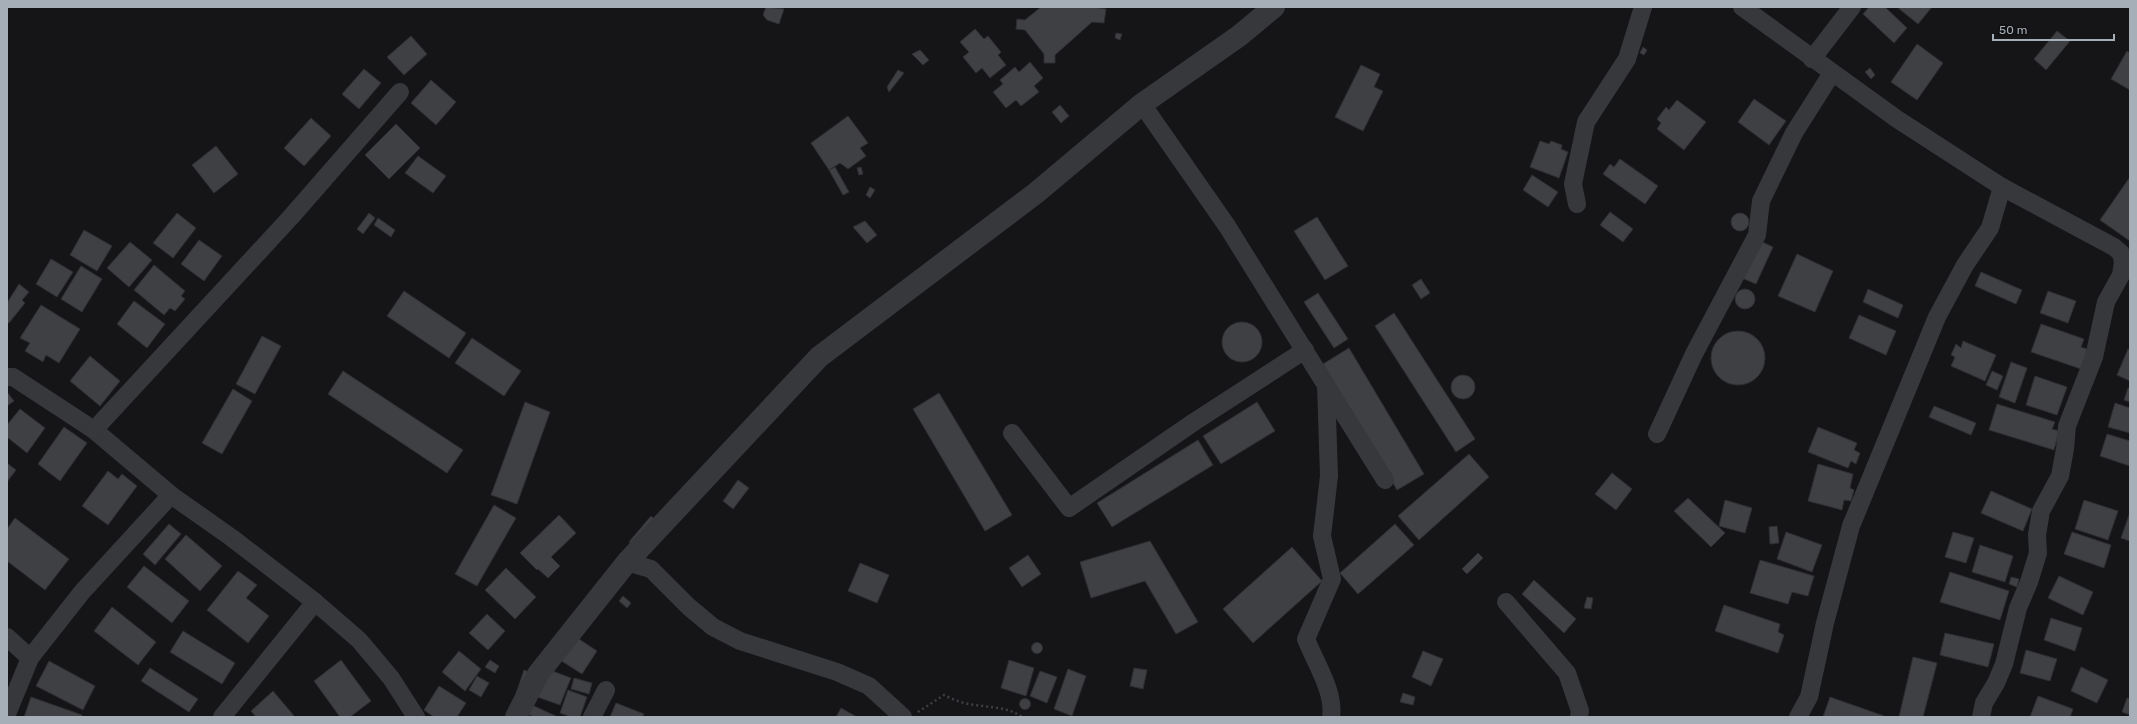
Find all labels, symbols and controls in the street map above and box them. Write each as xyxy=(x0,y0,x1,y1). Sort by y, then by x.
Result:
scale bar xyxy=(1993,16,2114,42)
text: 50 m xyxy=(1999,23,2027,37)

